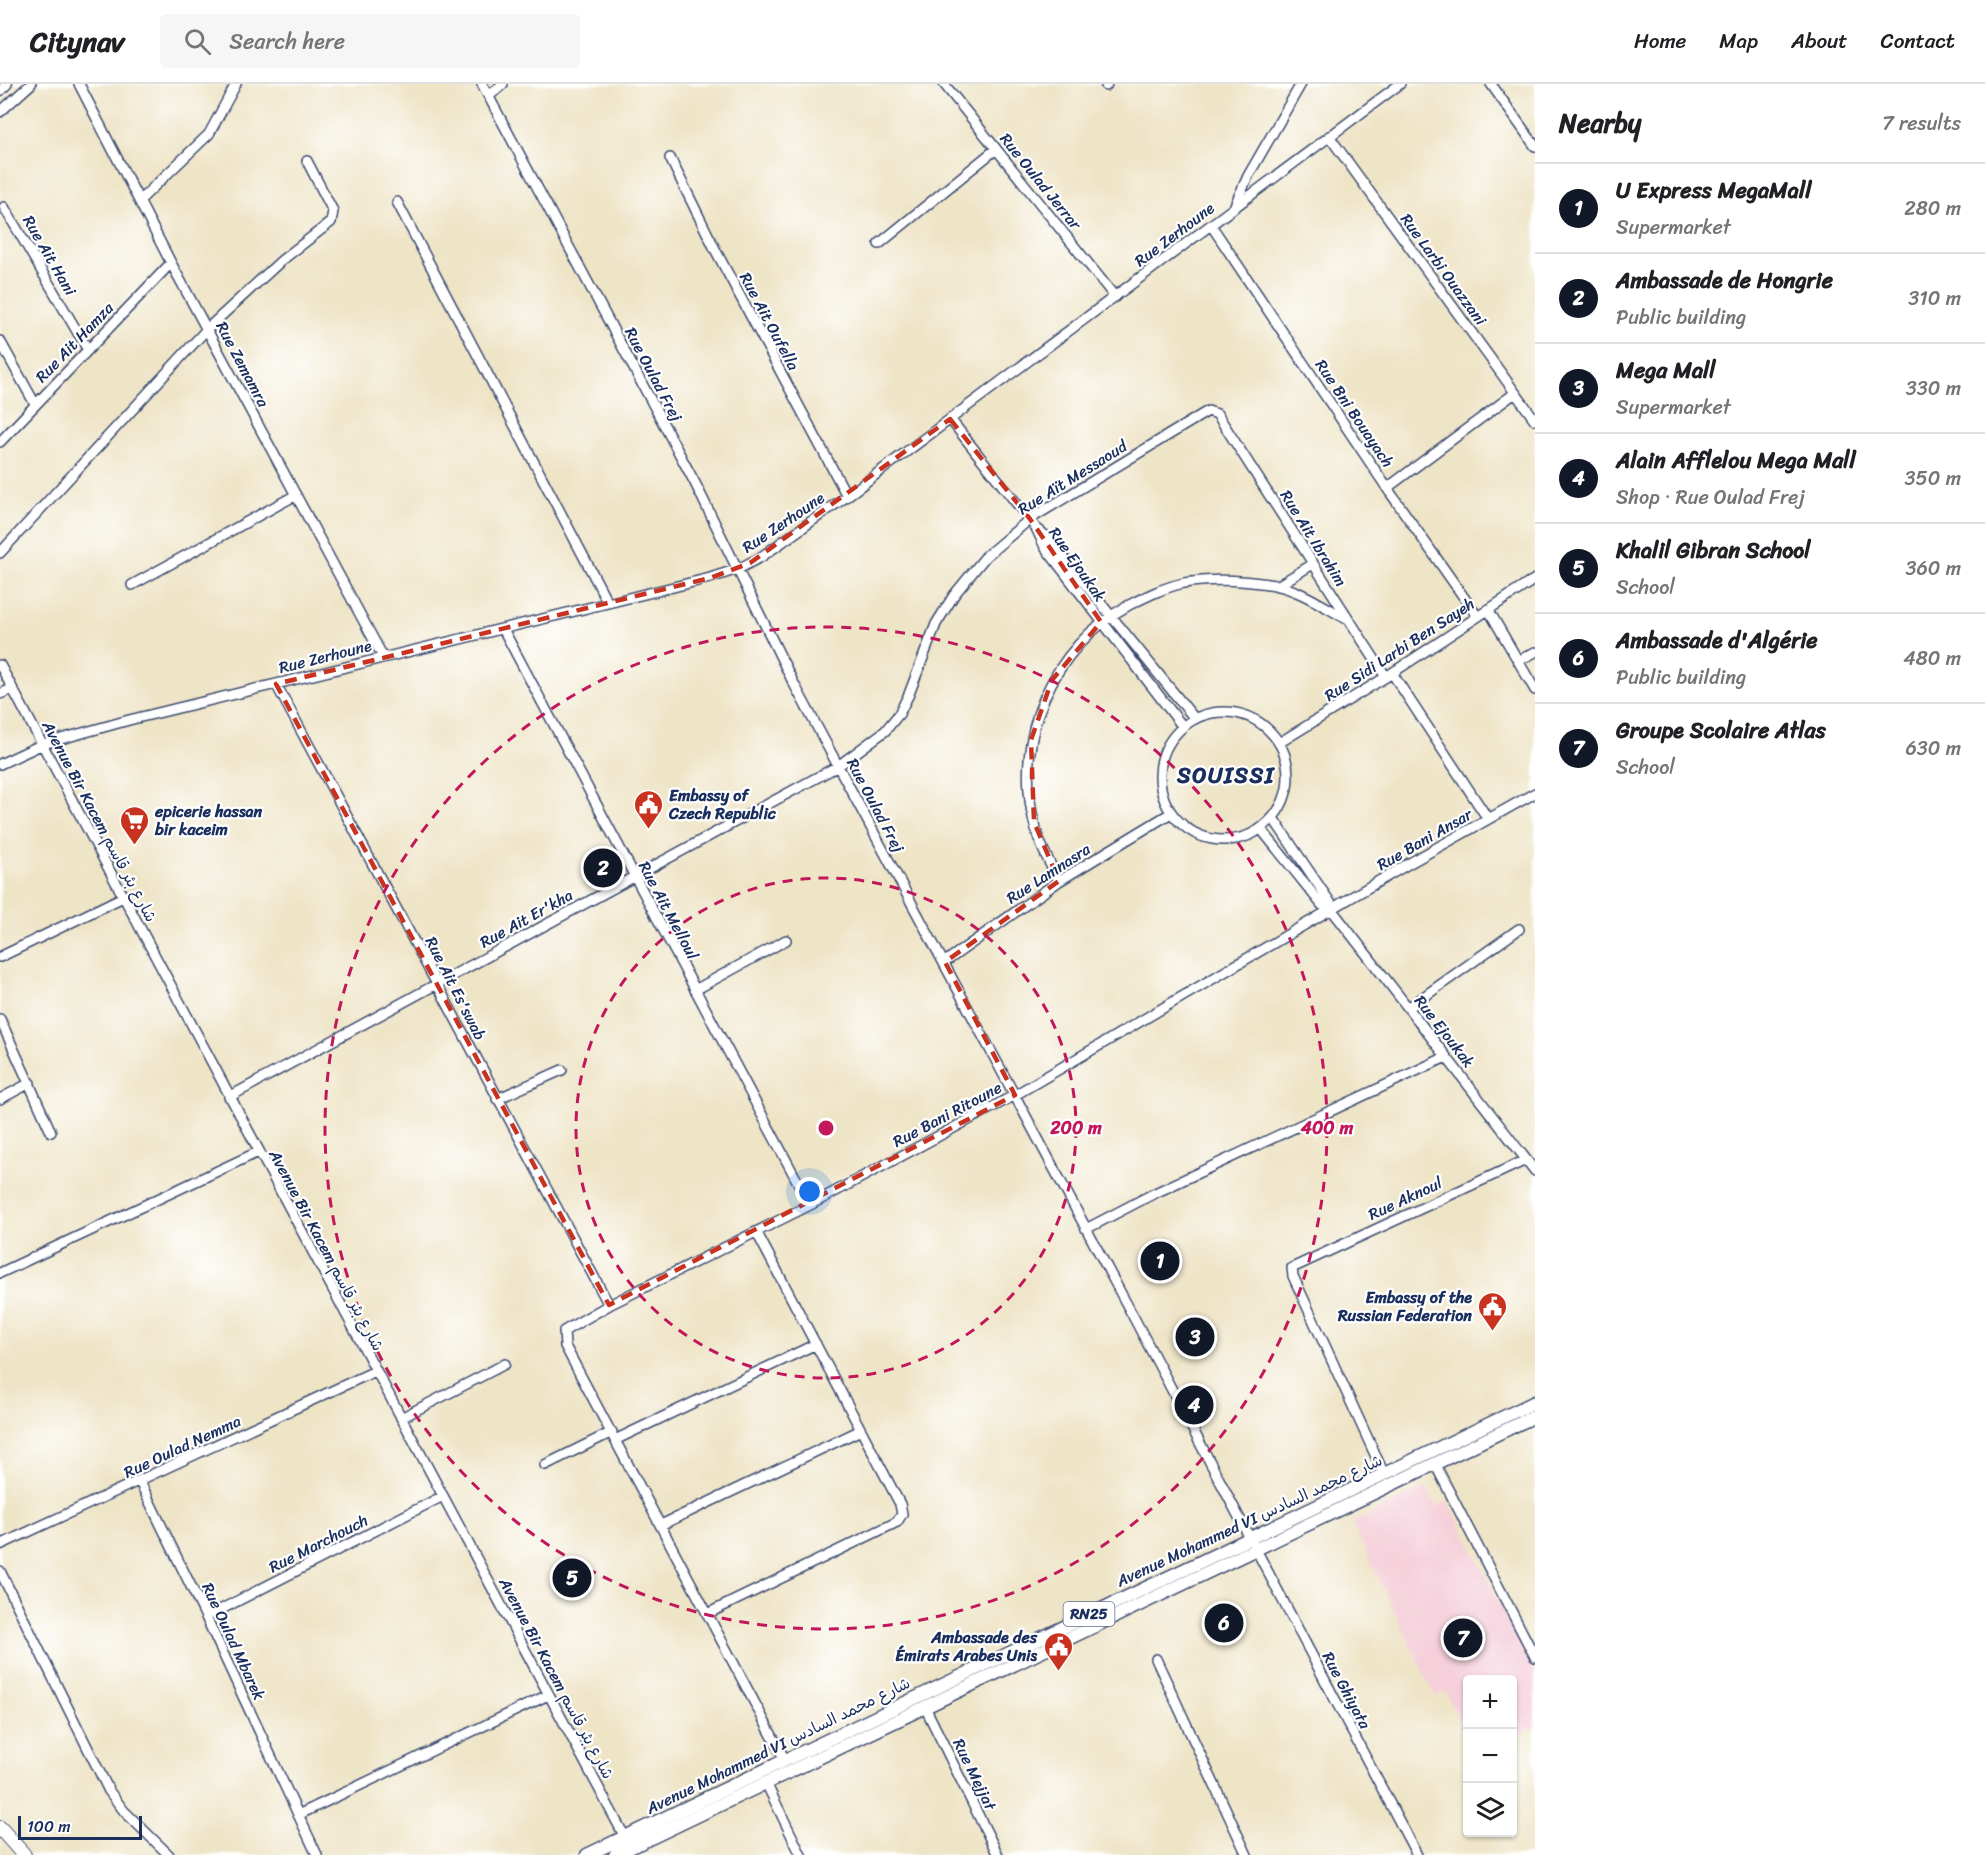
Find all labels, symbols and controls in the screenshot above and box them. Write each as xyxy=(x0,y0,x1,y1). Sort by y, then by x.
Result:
search box xyxy=(160,14,580,68)
text: Citynav xyxy=(30,17,124,66)
text: Search here xyxy=(229,22,345,61)
text: Home xyxy=(1634,22,1686,60)
text: Map xyxy=(1719,22,1758,60)
text: About xyxy=(1791,22,1848,60)
text: Contact xyxy=(1881,22,1955,60)
icon: search xyxy=(181,25,214,58)
text: Nearby xyxy=(1559,100,1641,146)
text: 7 results xyxy=(1882,106,1961,141)
street label: Rue Oulad Jerrar xyxy=(992,126,1090,238)
text: U Express MegaMall xyxy=(1616,171,1811,210)
text: 1 xyxy=(1574,191,1583,226)
text: 280 m xyxy=(1904,191,1961,226)
street label: Rue Zerhoune xyxy=(1128,194,1221,275)
street label: Rue Larbi Ouazzani xyxy=(1393,207,1495,332)
street label: Rue Ait Hani xyxy=(15,209,85,302)
text: Supermarket xyxy=(1616,210,1731,245)
text: Ambassade de Hongrie xyxy=(1616,261,1833,300)
street label: Rue Ait Oufella xyxy=(731,267,808,376)
text: 2 xyxy=(1573,281,1584,316)
text: 310 m xyxy=(1908,281,1961,316)
street label: Rue Ait Hamza xyxy=(28,294,122,390)
text: Public building xyxy=(1616,300,1746,335)
street label: Rue Zemamra xyxy=(208,316,278,413)
street label: Rue Oulad Frej xyxy=(616,322,691,427)
text: Mega Mall xyxy=(1616,351,1716,390)
street label: Rue Bni Bouayach xyxy=(1307,353,1402,474)
text: 3 xyxy=(1573,371,1584,406)
text: 330 m xyxy=(1906,371,1961,406)
text: Supermarket xyxy=(1616,390,1731,425)
street label: Rue Aït Messaoud xyxy=(1012,431,1134,523)
text: Alain Afflelou Mega Mall xyxy=(1616,441,1856,480)
text: 4 xyxy=(1572,461,1585,496)
text: 350 m xyxy=(1905,461,1961,496)
text: Shop · Rue Oulad Frej xyxy=(1616,480,1805,515)
street label: Rue Zerhoune xyxy=(736,484,831,561)
street label: Rue Ait Ibrahim xyxy=(1272,484,1355,593)
street label: Rue Ejoukak xyxy=(1041,521,1114,608)
text: Khalil Gibran School xyxy=(1616,531,1811,570)
text: 5 xyxy=(1572,551,1585,586)
text: 360 m xyxy=(1905,551,1961,586)
text: School xyxy=(1616,570,1675,605)
street label: Rue Sidi Larbi Ben Sayeh xyxy=(1318,590,1480,709)
text: Ambassade d'Algérie xyxy=(1616,621,1818,660)
street label: Rue Zerhoune xyxy=(276,631,375,682)
text: 6 xyxy=(1573,641,1584,676)
text: 480 m xyxy=(1903,641,1961,676)
text: Public building xyxy=(1616,660,1746,695)
text: Groupe Scolaire Atlas xyxy=(1616,711,1826,750)
street label: Avenue Bir Kacem شارع بئر قاسم xyxy=(33,714,165,927)
text: 7 xyxy=(1573,731,1584,766)
text: 630 m xyxy=(1905,731,1961,766)
text: School xyxy=(1616,750,1675,785)
street label: Rue Oulad Frej xyxy=(838,753,913,858)
district label: SOUISSI xyxy=(1176,756,1276,795)
place label: Embassy of Czech Republic xyxy=(668,781,777,828)
public building icon: Embassy of Czech Republic xyxy=(632,788,664,830)
place label: epicerie hassan bir kaceim xyxy=(154,797,263,844)
street label: Rue Bani Ansar xyxy=(1371,800,1479,879)
supermarket icon: epicerie hassan bir kaceim xyxy=(118,804,150,846)
street label: Rue Lamnasra xyxy=(1000,835,1097,912)
pin: 2 xyxy=(584,846,622,890)
street label: Rue Ait Melloul xyxy=(630,856,707,965)
street label: Rue Ait Er'kha xyxy=(474,881,578,956)
street label: Rue Ait Es'swab xyxy=(417,931,494,1046)
street label: Rue Ejoukak xyxy=(1407,988,1483,1074)
street label: Rue Bani Ritoune xyxy=(887,1073,1007,1156)
text: 200 m xyxy=(1049,1112,1102,1144)
text: 400 m xyxy=(1300,1112,1353,1144)
centre of rings xyxy=(816,1118,836,1138)
street label: Avenue Bir Kacem شارع بئر قاسم xyxy=(260,1143,392,1356)
street label: Rue Aknoul xyxy=(1363,1168,1448,1228)
your location xyxy=(795,1177,824,1206)
pin: 1 xyxy=(1140,1238,1180,1284)
place label: Embassy of the Russian Federation xyxy=(1337,1283,1472,1330)
public building icon: Embassy of the Russian Federation xyxy=(1477,1290,1509,1332)
pin: 3 xyxy=(1176,1314,1214,1360)
pin: 4 xyxy=(1174,1382,1214,1428)
street label: Rue Oulad Nemma xyxy=(119,1407,246,1486)
street label: Avenue Mohammed VI شارع محمد السادس xyxy=(1110,1446,1387,1596)
street label: Rue Marchouch xyxy=(263,1506,373,1581)
pin: 5 xyxy=(552,1556,592,1600)
street label: Avenue Bir Kacem شارع بئر قاسم xyxy=(490,1571,622,1784)
street label: Rue Oulad Mbarek xyxy=(194,1577,274,1705)
pin: 6 xyxy=(1204,1600,1244,1646)
road number: RN25 xyxy=(1064,1602,1114,1626)
pin: 7 xyxy=(1444,1616,1482,1660)
place label: Ambassade des Émirats Arabes Unis xyxy=(895,1623,1038,1670)
public building icon: Ambassade des Émirats Arabes Unis xyxy=(1042,1630,1074,1672)
street label: Rue Ghiyata xyxy=(1314,1646,1380,1735)
street label: Avenue Mohammed VI شارع محمد السادس xyxy=(640,1669,915,1823)
map controls xyxy=(1463,1675,1517,1837)
button: + xyxy=(1463,1675,1517,1729)
button: − xyxy=(1463,1729,1517,1783)
street label: Rue Mejjat xyxy=(945,1733,1005,1816)
button: layers xyxy=(1463,1783,1517,1837)
text: 100 m xyxy=(27,1812,71,1841)
scale bar xyxy=(18,1813,142,1840)

